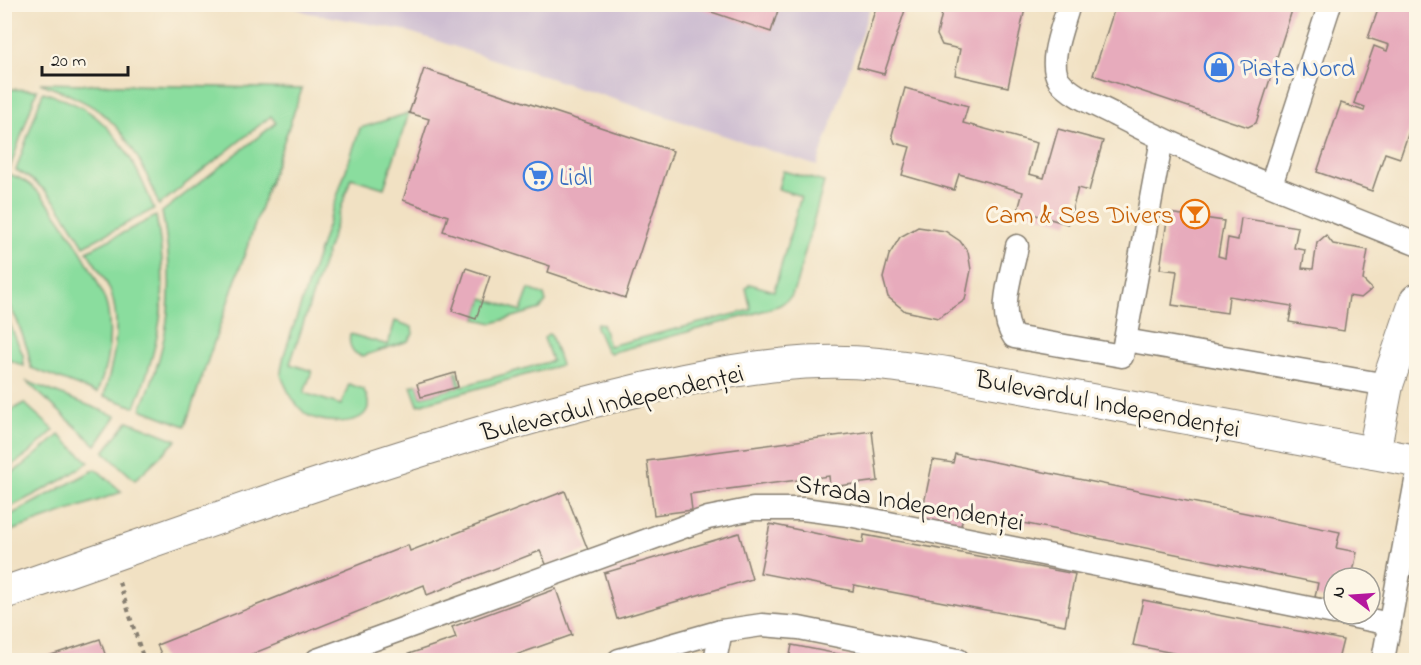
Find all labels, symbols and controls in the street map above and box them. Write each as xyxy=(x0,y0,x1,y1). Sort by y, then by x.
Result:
scale bar xyxy=(42,39,128,77)
text: 20 m xyxy=(51,49,86,75)
shop icon: Piața Nord xyxy=(1203,51,1235,83)
place label: Piața Nord xyxy=(1240,51,1356,89)
supermarket icon: Lidl xyxy=(522,160,554,192)
place label: Lidl xyxy=(559,160,592,198)
place label: Cam & Ses Divers xyxy=(985,198,1174,236)
bar icon: Cam & Ses Divers xyxy=(1179,198,1211,230)
street label: Bulevardul Independenței xyxy=(477,356,748,454)
street label: Bulevardul Independenței xyxy=(971,361,1243,450)
street label: Strada Independenței xyxy=(793,466,1026,544)
north arrow xyxy=(1322,566,1382,626)
text: N xyxy=(1327,583,1353,601)

